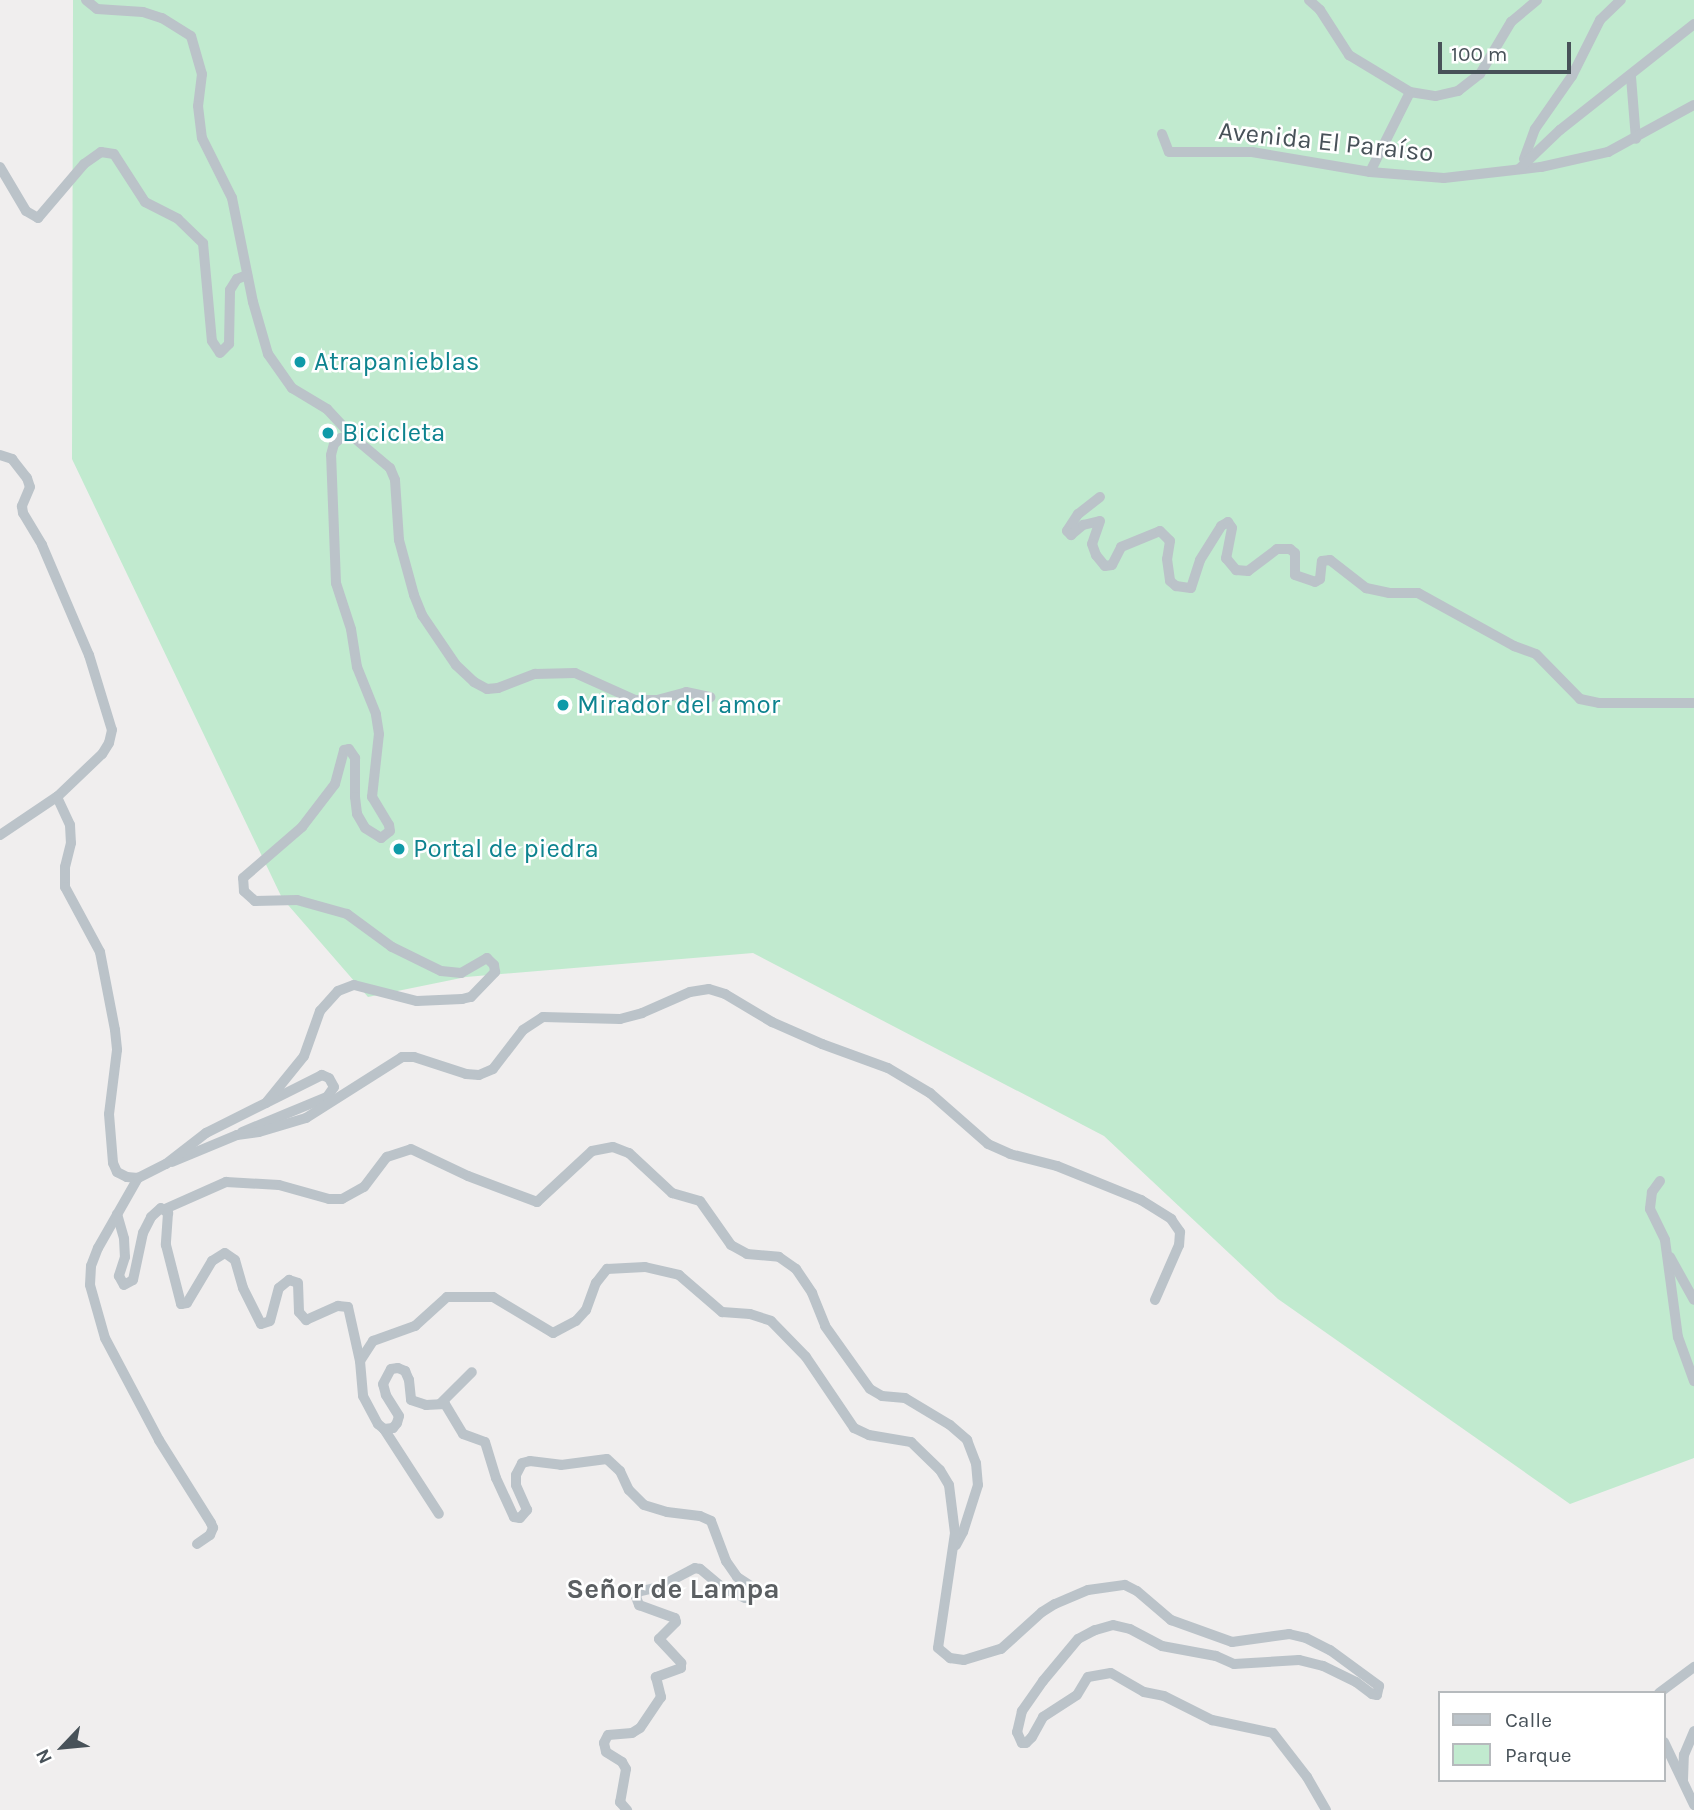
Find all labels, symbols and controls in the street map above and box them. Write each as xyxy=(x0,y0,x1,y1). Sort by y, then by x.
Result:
scale bar xyxy=(1442,28,1575,72)
text: 100 m xyxy=(1451,42,1508,66)
street label: Avenida El Paraíso xyxy=(1217,115,1435,169)
place label: Atrapanieblas xyxy=(314,346,479,378)
marker: Atrapanieblas xyxy=(292,354,308,370)
place label: Bicicleta xyxy=(342,417,445,449)
marker: Bicicleta xyxy=(320,425,336,441)
place label: Mirador del amor xyxy=(577,689,780,721)
marker: Mirador del amor xyxy=(555,697,571,713)
place label: Portal de piedra xyxy=(413,833,599,865)
marker: Portal de piedra xyxy=(391,841,407,857)
district label: Señor de Lampa xyxy=(566,1572,780,1606)
legend xyxy=(1438,1691,1666,1782)
text: Calle xyxy=(1505,1708,1552,1732)
north arrow xyxy=(28,1712,98,1782)
text: Parque xyxy=(1505,1743,1572,1767)
text: N xyxy=(31,1745,57,1767)

